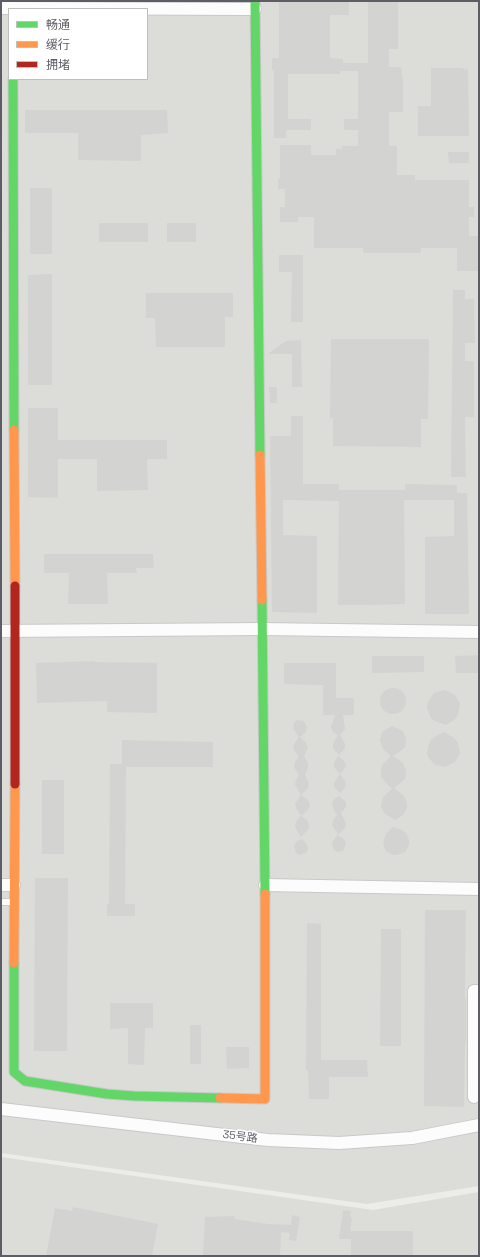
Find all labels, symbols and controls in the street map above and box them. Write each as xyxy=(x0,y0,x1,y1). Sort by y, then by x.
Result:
legend xyxy=(8,8,148,80)
text: 畅通 xyxy=(46,17,70,33)
text: 缓行 xyxy=(46,37,70,53)
text: 拥堵 xyxy=(46,57,70,73)
street label: 35号路 xyxy=(222,1128,258,1146)

